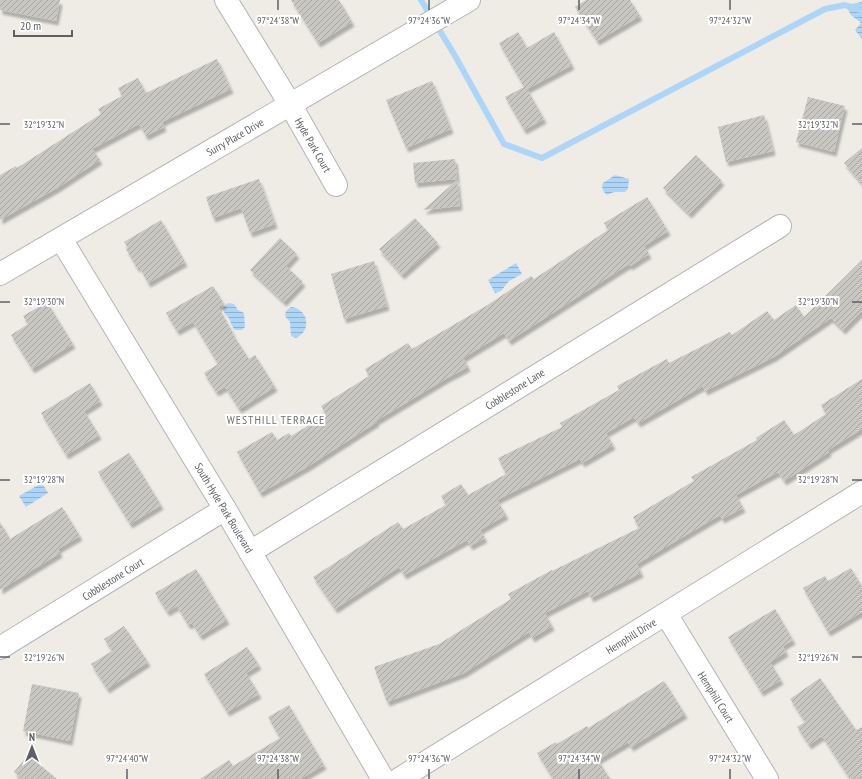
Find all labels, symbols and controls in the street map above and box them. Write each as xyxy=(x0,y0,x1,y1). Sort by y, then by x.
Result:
scale bar xyxy=(14,12,72,38)
text: 97°24'38"W xyxy=(257,14,299,27)
text: 97°24'36"W xyxy=(408,14,450,27)
text: 97°24'34"W xyxy=(558,14,600,27)
text: 97°24'32"W xyxy=(709,14,751,27)
text: 20 m xyxy=(20,18,41,33)
street label: Surry Place Drive xyxy=(204,115,267,159)
street label: Hyde Park Court xyxy=(292,115,334,175)
text: 32°19'32"N xyxy=(24,118,64,131)
text: 32°19'32"N xyxy=(798,118,838,131)
text: 32°19'30"N xyxy=(24,295,64,308)
text: 32°19'30"N xyxy=(798,295,838,308)
street label: Cobblestone Lane xyxy=(483,365,548,413)
district label: WESTHILL TERRACE xyxy=(227,412,325,427)
street label: South Hyde Park Boulevard xyxy=(192,460,257,556)
text: 32°19'28"N xyxy=(24,473,64,486)
text: 32°19'28"N xyxy=(798,473,838,486)
street label: Cobblestone Court xyxy=(80,555,146,603)
street label: Hemphill Drive xyxy=(603,615,659,657)
text: 32°19'26"N xyxy=(24,651,64,664)
text: 32°19'26"N xyxy=(798,651,838,664)
street label: Hemphill Court xyxy=(695,669,737,725)
north arrow xyxy=(12,727,52,767)
text: N xyxy=(29,730,35,744)
text: 97°24'40"W xyxy=(106,752,148,765)
text: 97°24'38"W xyxy=(257,752,299,765)
text: 97°24'36"W xyxy=(408,752,450,765)
text: 97°24'34"W xyxy=(558,752,600,765)
text: 97°24'32"W xyxy=(709,752,751,765)

